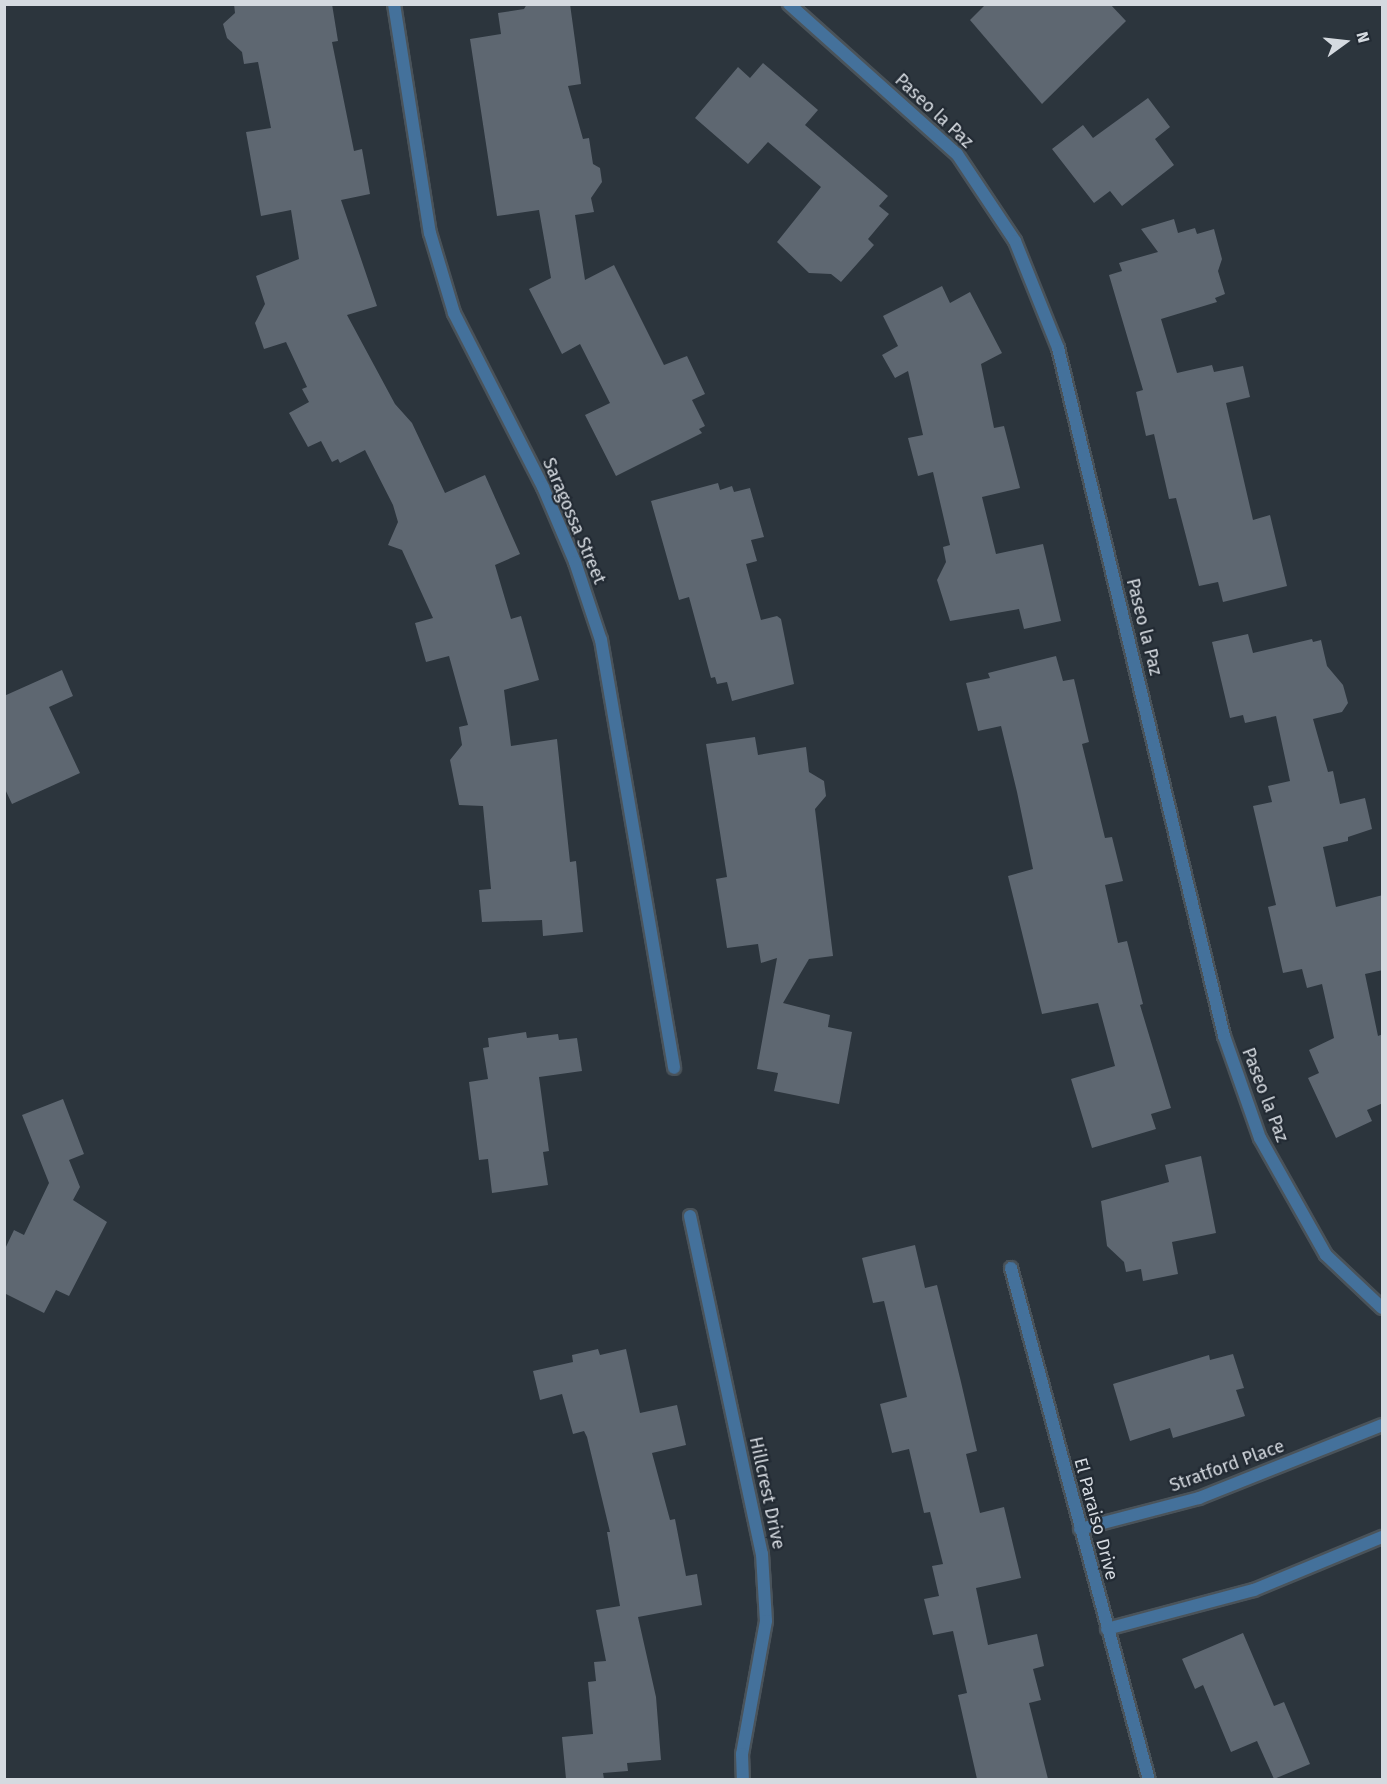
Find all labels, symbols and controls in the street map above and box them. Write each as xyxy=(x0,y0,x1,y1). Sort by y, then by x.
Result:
north arrow xyxy=(1315,12,1375,72)
text: N xyxy=(1352,30,1373,45)
street label: Paseo la Paz xyxy=(890,69,978,153)
street label: Saragossa Street xyxy=(538,455,610,587)
street label: Paseo la Paz xyxy=(1121,576,1167,678)
street label: Paseo la Paz xyxy=(1237,1045,1293,1145)
street label: Hillcrest Drive xyxy=(745,1435,789,1551)
street label: Stratford Place xyxy=(1167,1435,1287,1497)
street label: El Paraiso Drive xyxy=(1069,1455,1123,1583)

